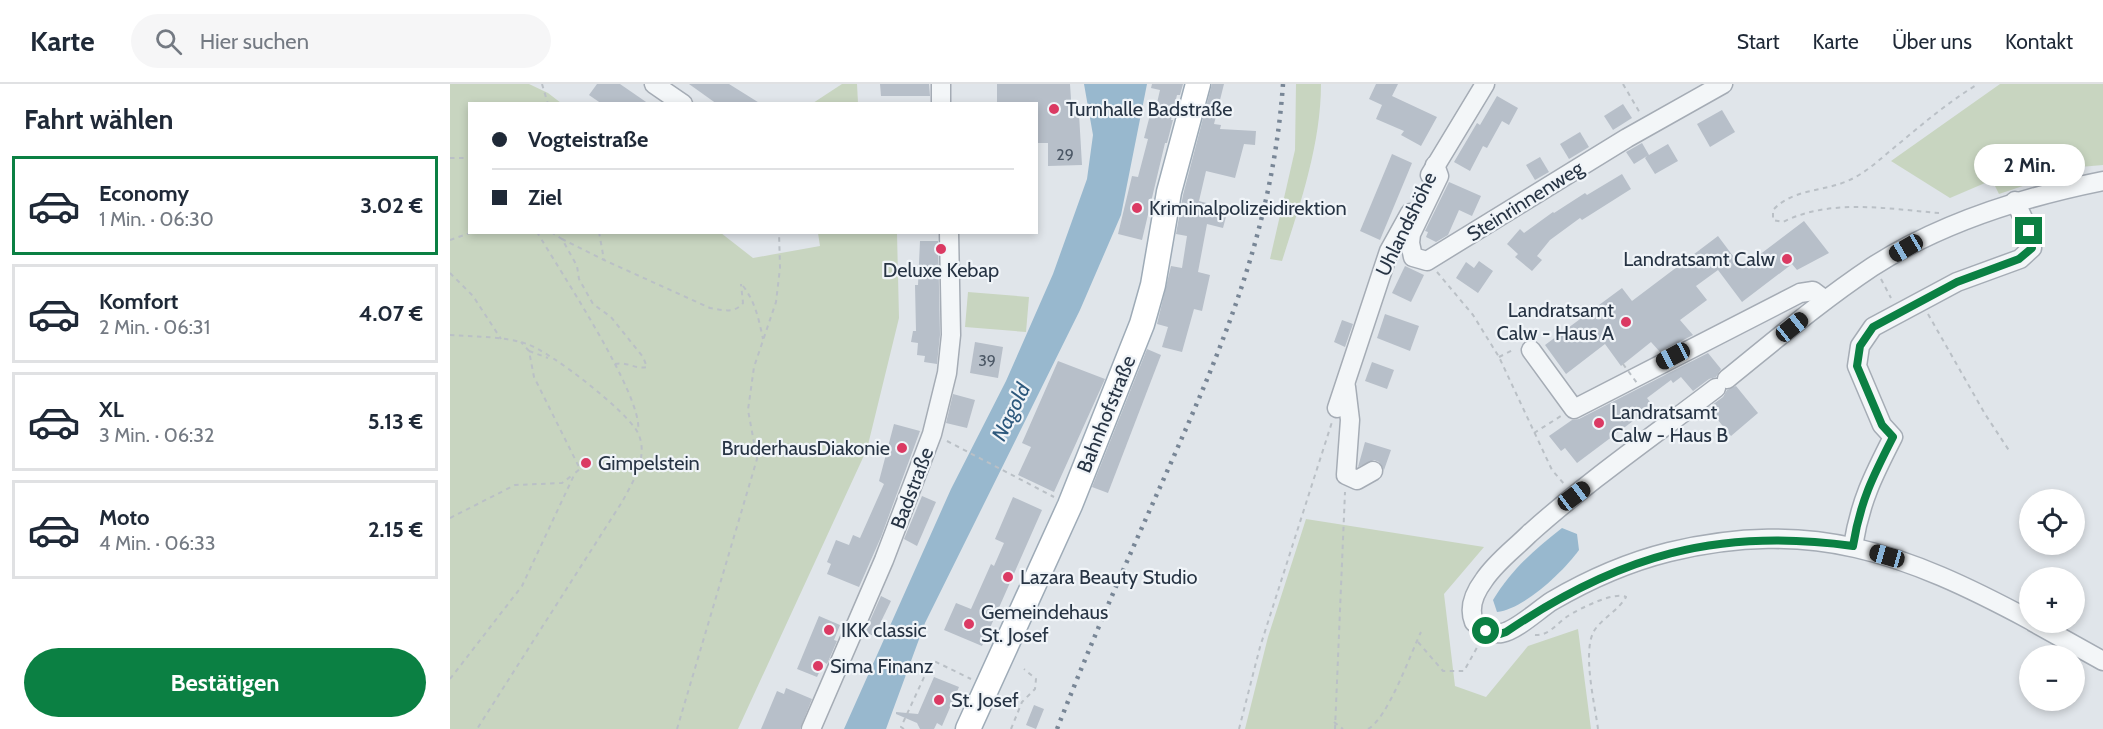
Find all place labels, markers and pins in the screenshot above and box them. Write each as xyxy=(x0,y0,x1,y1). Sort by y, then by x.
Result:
place label: Turnhalle Badstraße xyxy=(1066,97,1233,121)
marker: Turnhalle Badstraße xyxy=(1047,102,1061,116)
place label: Kriminalpolizeidirektion xyxy=(1149,196,1347,220)
marker: Kriminalpolizeidirektion xyxy=(1130,201,1144,215)
marker: Deluxe Kebap xyxy=(934,242,948,256)
place label: Landratsamt Calw xyxy=(1623,247,1775,271)
marker: Landratsamt Calw xyxy=(1780,252,1794,266)
place label: Deluxe Kebap xyxy=(883,258,999,282)
place label: Landratsamt Calw - Haus A xyxy=(1496,298,1615,345)
marker: Landratsamt Calw - Haus A xyxy=(1619,315,1633,329)
place label: Landratsamt Calw - Haus B xyxy=(1611,400,1728,447)
marker: Landratsamt Calw - Haus B xyxy=(1592,416,1606,430)
place label: BruderhausDiakonie xyxy=(721,436,890,460)
marker: BruderhausDiakonie xyxy=(895,441,909,455)
place label: Gimpelstein xyxy=(598,451,700,475)
marker: Gimpelstein xyxy=(579,456,593,470)
place label: Lazara Beauty Studio xyxy=(1020,565,1197,589)
marker: Lazara Beauty Studio xyxy=(1001,570,1015,584)
place label: Gemeindehaus St. Josef xyxy=(981,600,1108,647)
marker: Gemeindehaus St. Josef xyxy=(962,617,976,631)
place label: IKK classic xyxy=(841,618,927,642)
marker: IKK classic xyxy=(822,623,836,637)
place label: Sima Finanz xyxy=(830,654,933,678)
marker: Sima Finanz xyxy=(811,659,825,673)
place label: St. Josef xyxy=(951,688,1019,712)
marker: St. Josef xyxy=(932,693,946,707)

